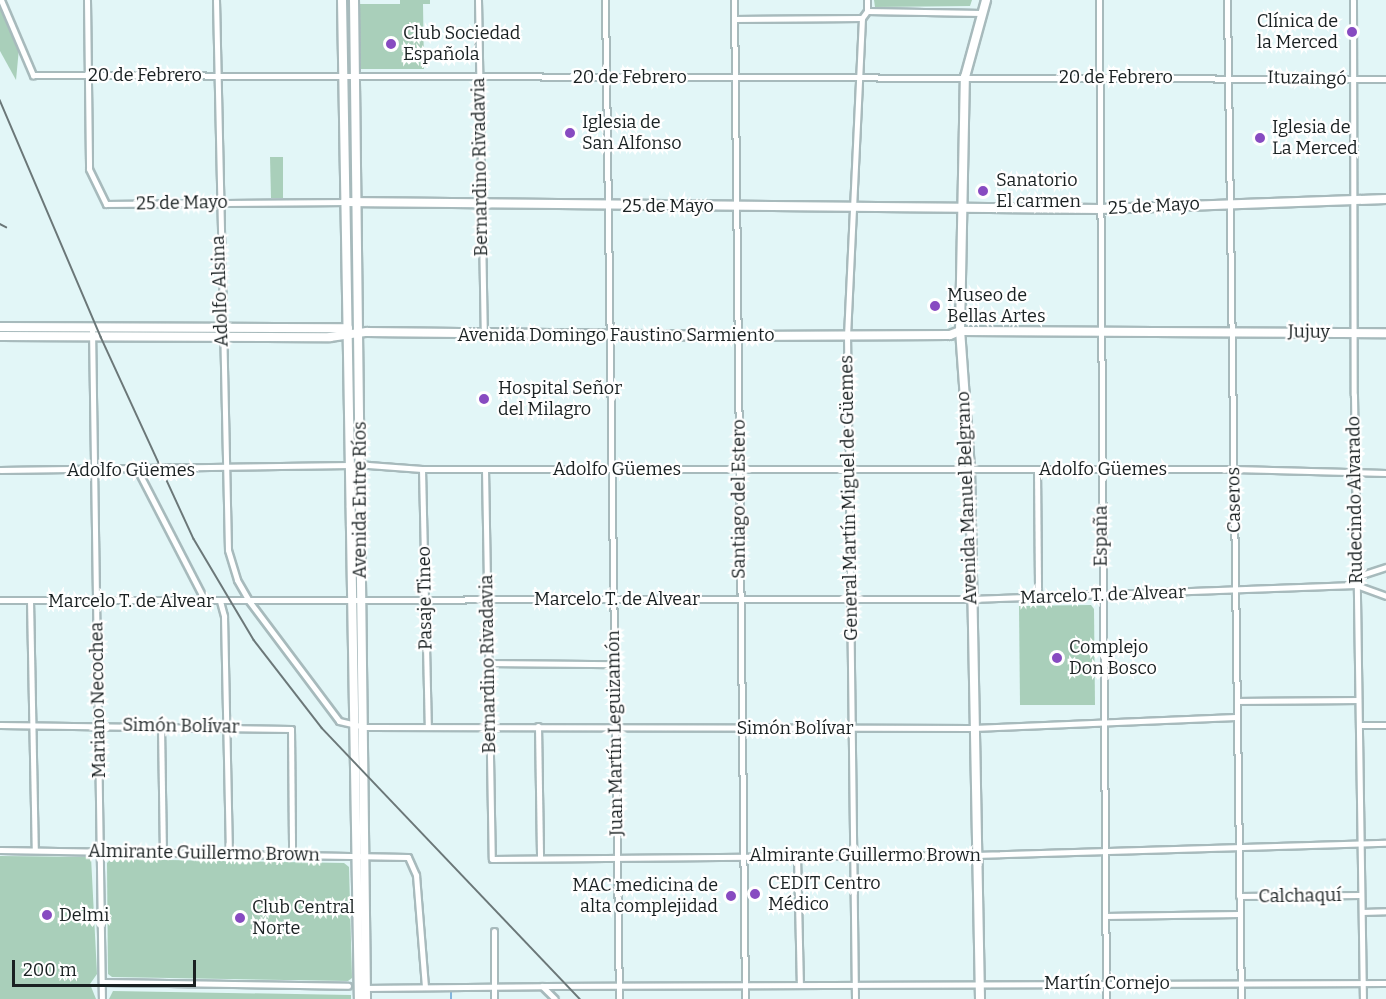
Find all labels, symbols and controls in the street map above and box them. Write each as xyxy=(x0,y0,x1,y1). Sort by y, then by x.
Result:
place label: Clínica de la Merced xyxy=(1257,11,1338,54)
place label: Club Sociedad Española xyxy=(403,23,521,66)
marker: Clínica de la Merced xyxy=(1343,23,1361,41)
marker: Club Sociedad Española xyxy=(384,37,398,51)
street label: 20 de Febrero xyxy=(88,64,202,86)
street label: 20 de Febrero xyxy=(573,66,687,88)
street label: 20 de Febrero xyxy=(1059,66,1173,88)
street label: Ituzaingó xyxy=(1267,67,1347,89)
street label: Bernardino Rivadavia xyxy=(468,77,492,257)
place label: Iglesia de San Alfonso xyxy=(582,112,682,154)
place label: Iglesia de La Merced xyxy=(1272,117,1358,160)
marker: Iglesia de San Alfonso xyxy=(563,126,577,140)
marker: Iglesia de La Merced xyxy=(1253,131,1267,145)
place label: Sanatorio El carmen xyxy=(996,170,1081,213)
marker: Sanatorio El carmen xyxy=(974,182,992,200)
street label: 25 de Mayo xyxy=(136,191,228,215)
street label: 25 de Mayo xyxy=(1108,193,1200,219)
street label: 25 de Mayo xyxy=(622,195,714,217)
street label: Adolfo Alsina xyxy=(207,235,233,347)
place label: Museo de Bellas Artes xyxy=(947,285,1046,328)
marker: Museo de Bellas Artes xyxy=(928,299,942,313)
street label: Jujuy xyxy=(1288,321,1330,343)
street label: Avenida Domingo Faustino Sarmiento xyxy=(457,324,775,346)
street label: General Martín Miguel de Güemes xyxy=(836,355,862,641)
place label: Hospital Señor del Milagro xyxy=(498,378,622,420)
marker: Hospital Señor del Milagro xyxy=(475,390,493,408)
street label: Avenida Manuel Belgrano xyxy=(952,391,982,605)
street label: Rudecindo Alvarado xyxy=(1343,416,1367,584)
street label: Santiago del Estero xyxy=(728,419,750,579)
street label: Avenida Entre Ríos xyxy=(349,421,371,579)
street label: Adolfo Güemes xyxy=(553,458,681,480)
street label: Adolfo Güemes xyxy=(1039,458,1167,480)
street label: Adolfo Güemes xyxy=(67,459,195,481)
street label: Caseros xyxy=(1223,467,1245,533)
street label: España xyxy=(1090,505,1112,567)
street label: Pasaje Tineo xyxy=(413,546,437,650)
street label: Bernardino Rivadavia xyxy=(476,574,500,754)
street label: Marcelo T. de Alvear xyxy=(1020,581,1186,609)
street label: Marcelo T. de Alvear xyxy=(534,588,700,610)
street label: Marcelo T. de Alvear xyxy=(48,590,214,612)
street label: Mariano Necochea xyxy=(86,622,110,778)
street label: Juan Martín Leguizamón xyxy=(602,630,628,836)
place label: Complejo Don Bosco xyxy=(1069,637,1157,680)
marker: Complejo Don Bosco xyxy=(1050,651,1064,665)
street label: Simón Bolívar xyxy=(122,714,240,738)
street label: Simón Bolívar xyxy=(737,717,853,739)
street label: Almirante Guillermo Brown xyxy=(88,840,320,866)
street label: Almirante Guillermo Brown xyxy=(749,844,981,866)
place label: CEDIT Centro Médico xyxy=(768,873,881,916)
place label: MAC medicina de alta complejidad xyxy=(572,875,718,918)
street label: Calchaquí xyxy=(1258,884,1342,908)
marker: CEDIT Centro Médico xyxy=(746,885,764,903)
marker: MAC medicina de alta complejidad xyxy=(722,887,740,905)
place label: Club Central Norte xyxy=(252,897,355,940)
place label: Delmi xyxy=(59,904,109,926)
marker: Delmi xyxy=(40,908,54,922)
marker: Club Central Norte xyxy=(233,911,247,925)
scale bar xyxy=(15,948,200,986)
text: 200 m xyxy=(23,959,77,981)
street label: Martín Cornejo xyxy=(1044,972,1170,994)

